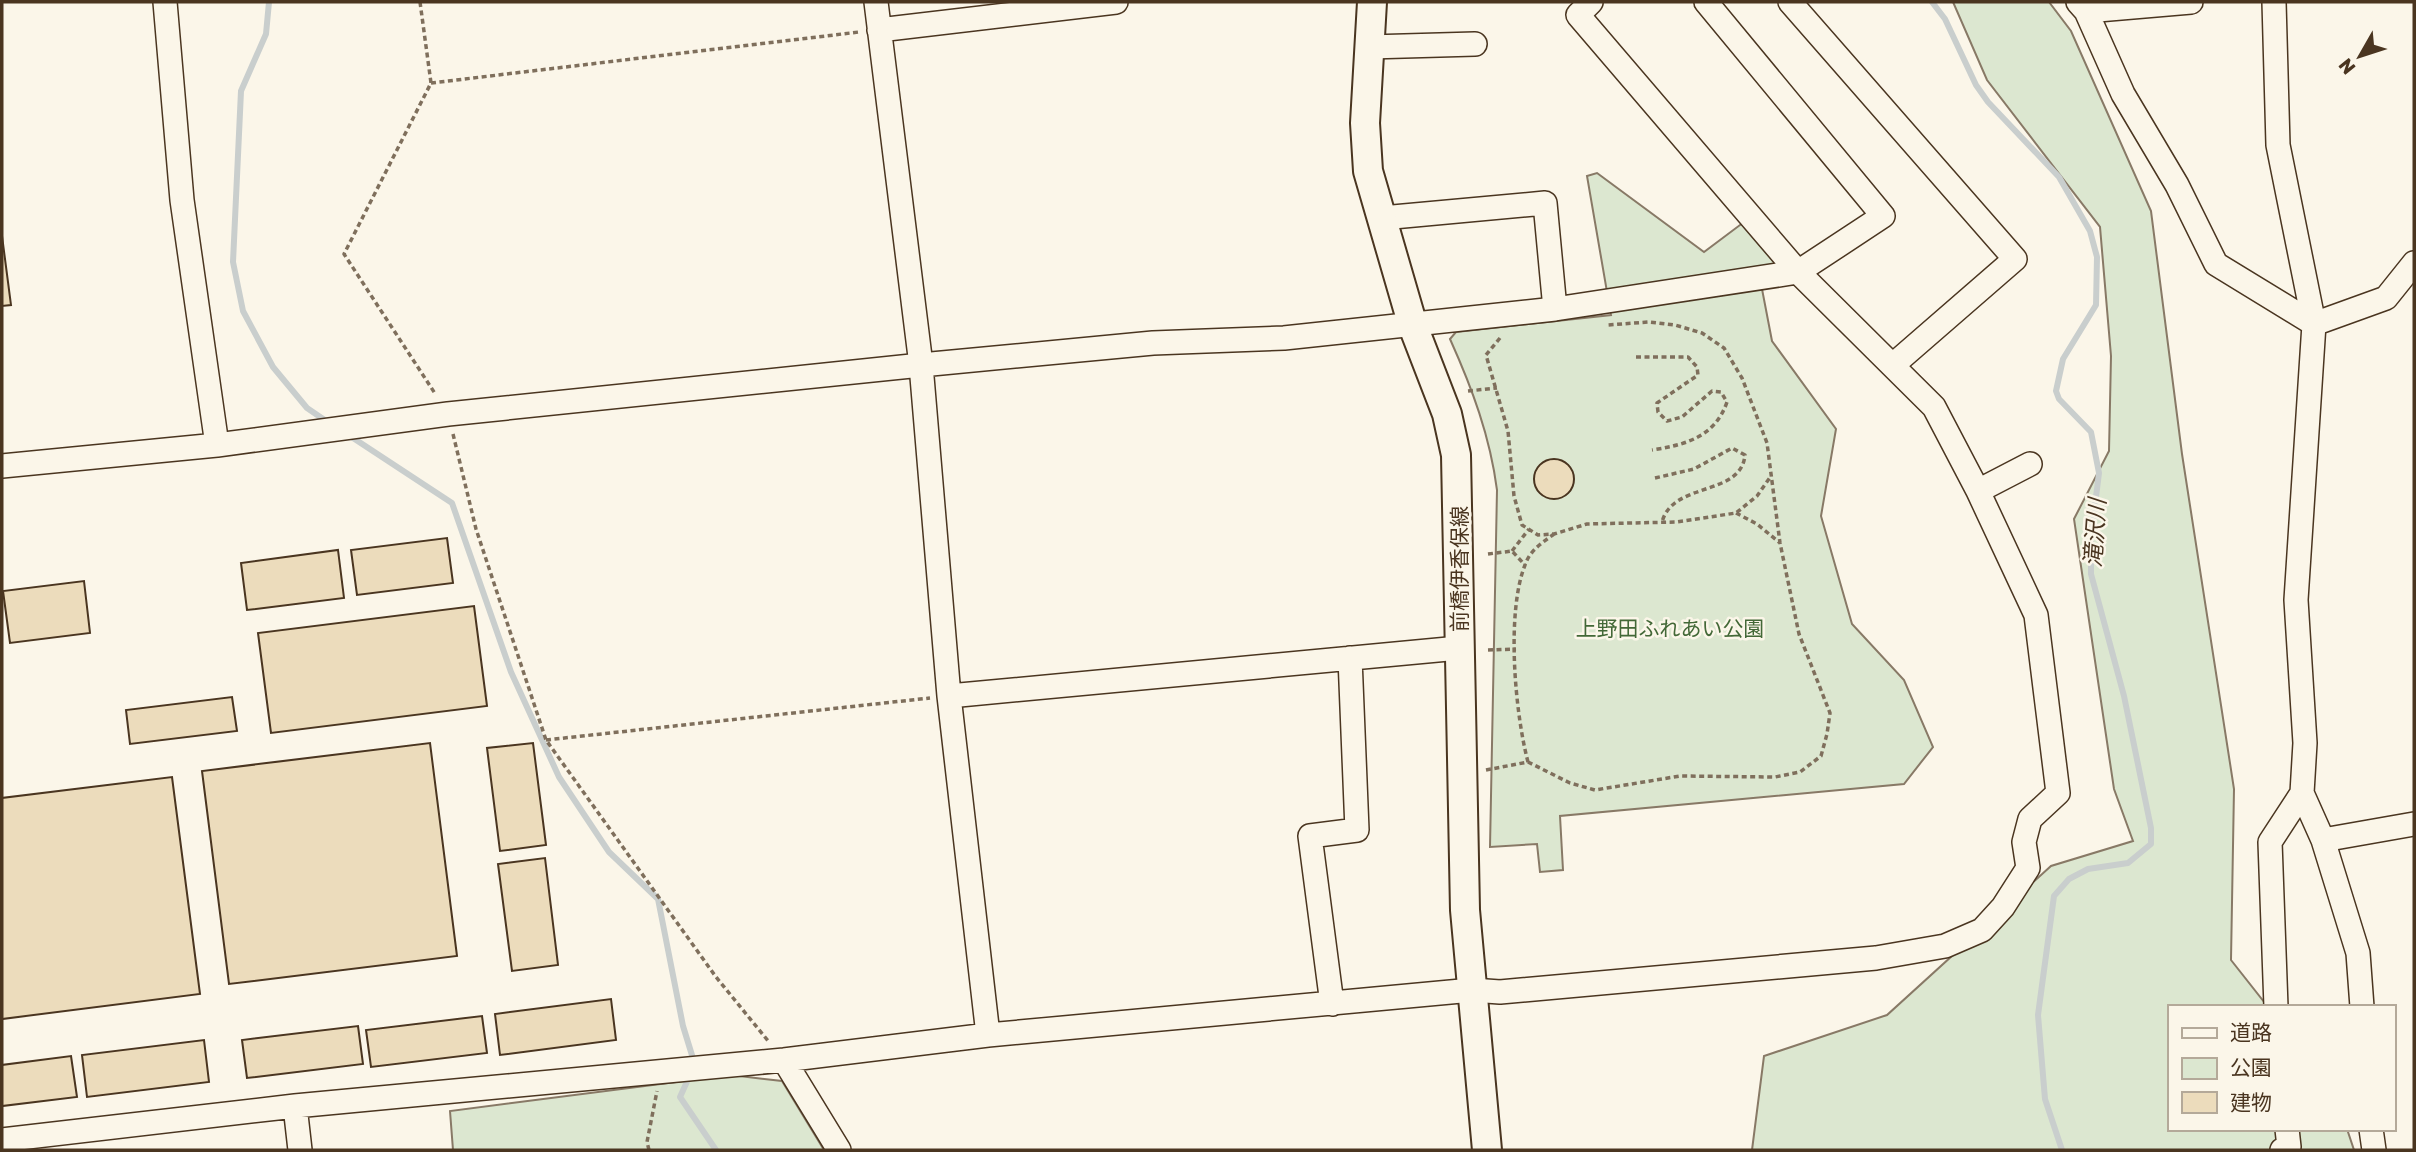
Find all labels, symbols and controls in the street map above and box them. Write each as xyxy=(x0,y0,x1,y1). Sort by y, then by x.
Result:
north arrow xyxy=(2325,21,2395,91)
text: N xyxy=(2334,54,2360,79)
water label: 滝沢川 xyxy=(2079,495,2112,568)
street label: 前橋伊香保線 xyxy=(1447,506,1472,632)
park label: 上野田ふれあい公園 xyxy=(1576,616,1765,641)
legend xyxy=(2168,1005,2395,1131)
text: 道路 xyxy=(2230,1020,2272,1045)
text: 公園 xyxy=(2230,1055,2272,1080)
text: 建物 xyxy=(2230,1090,2272,1115)

